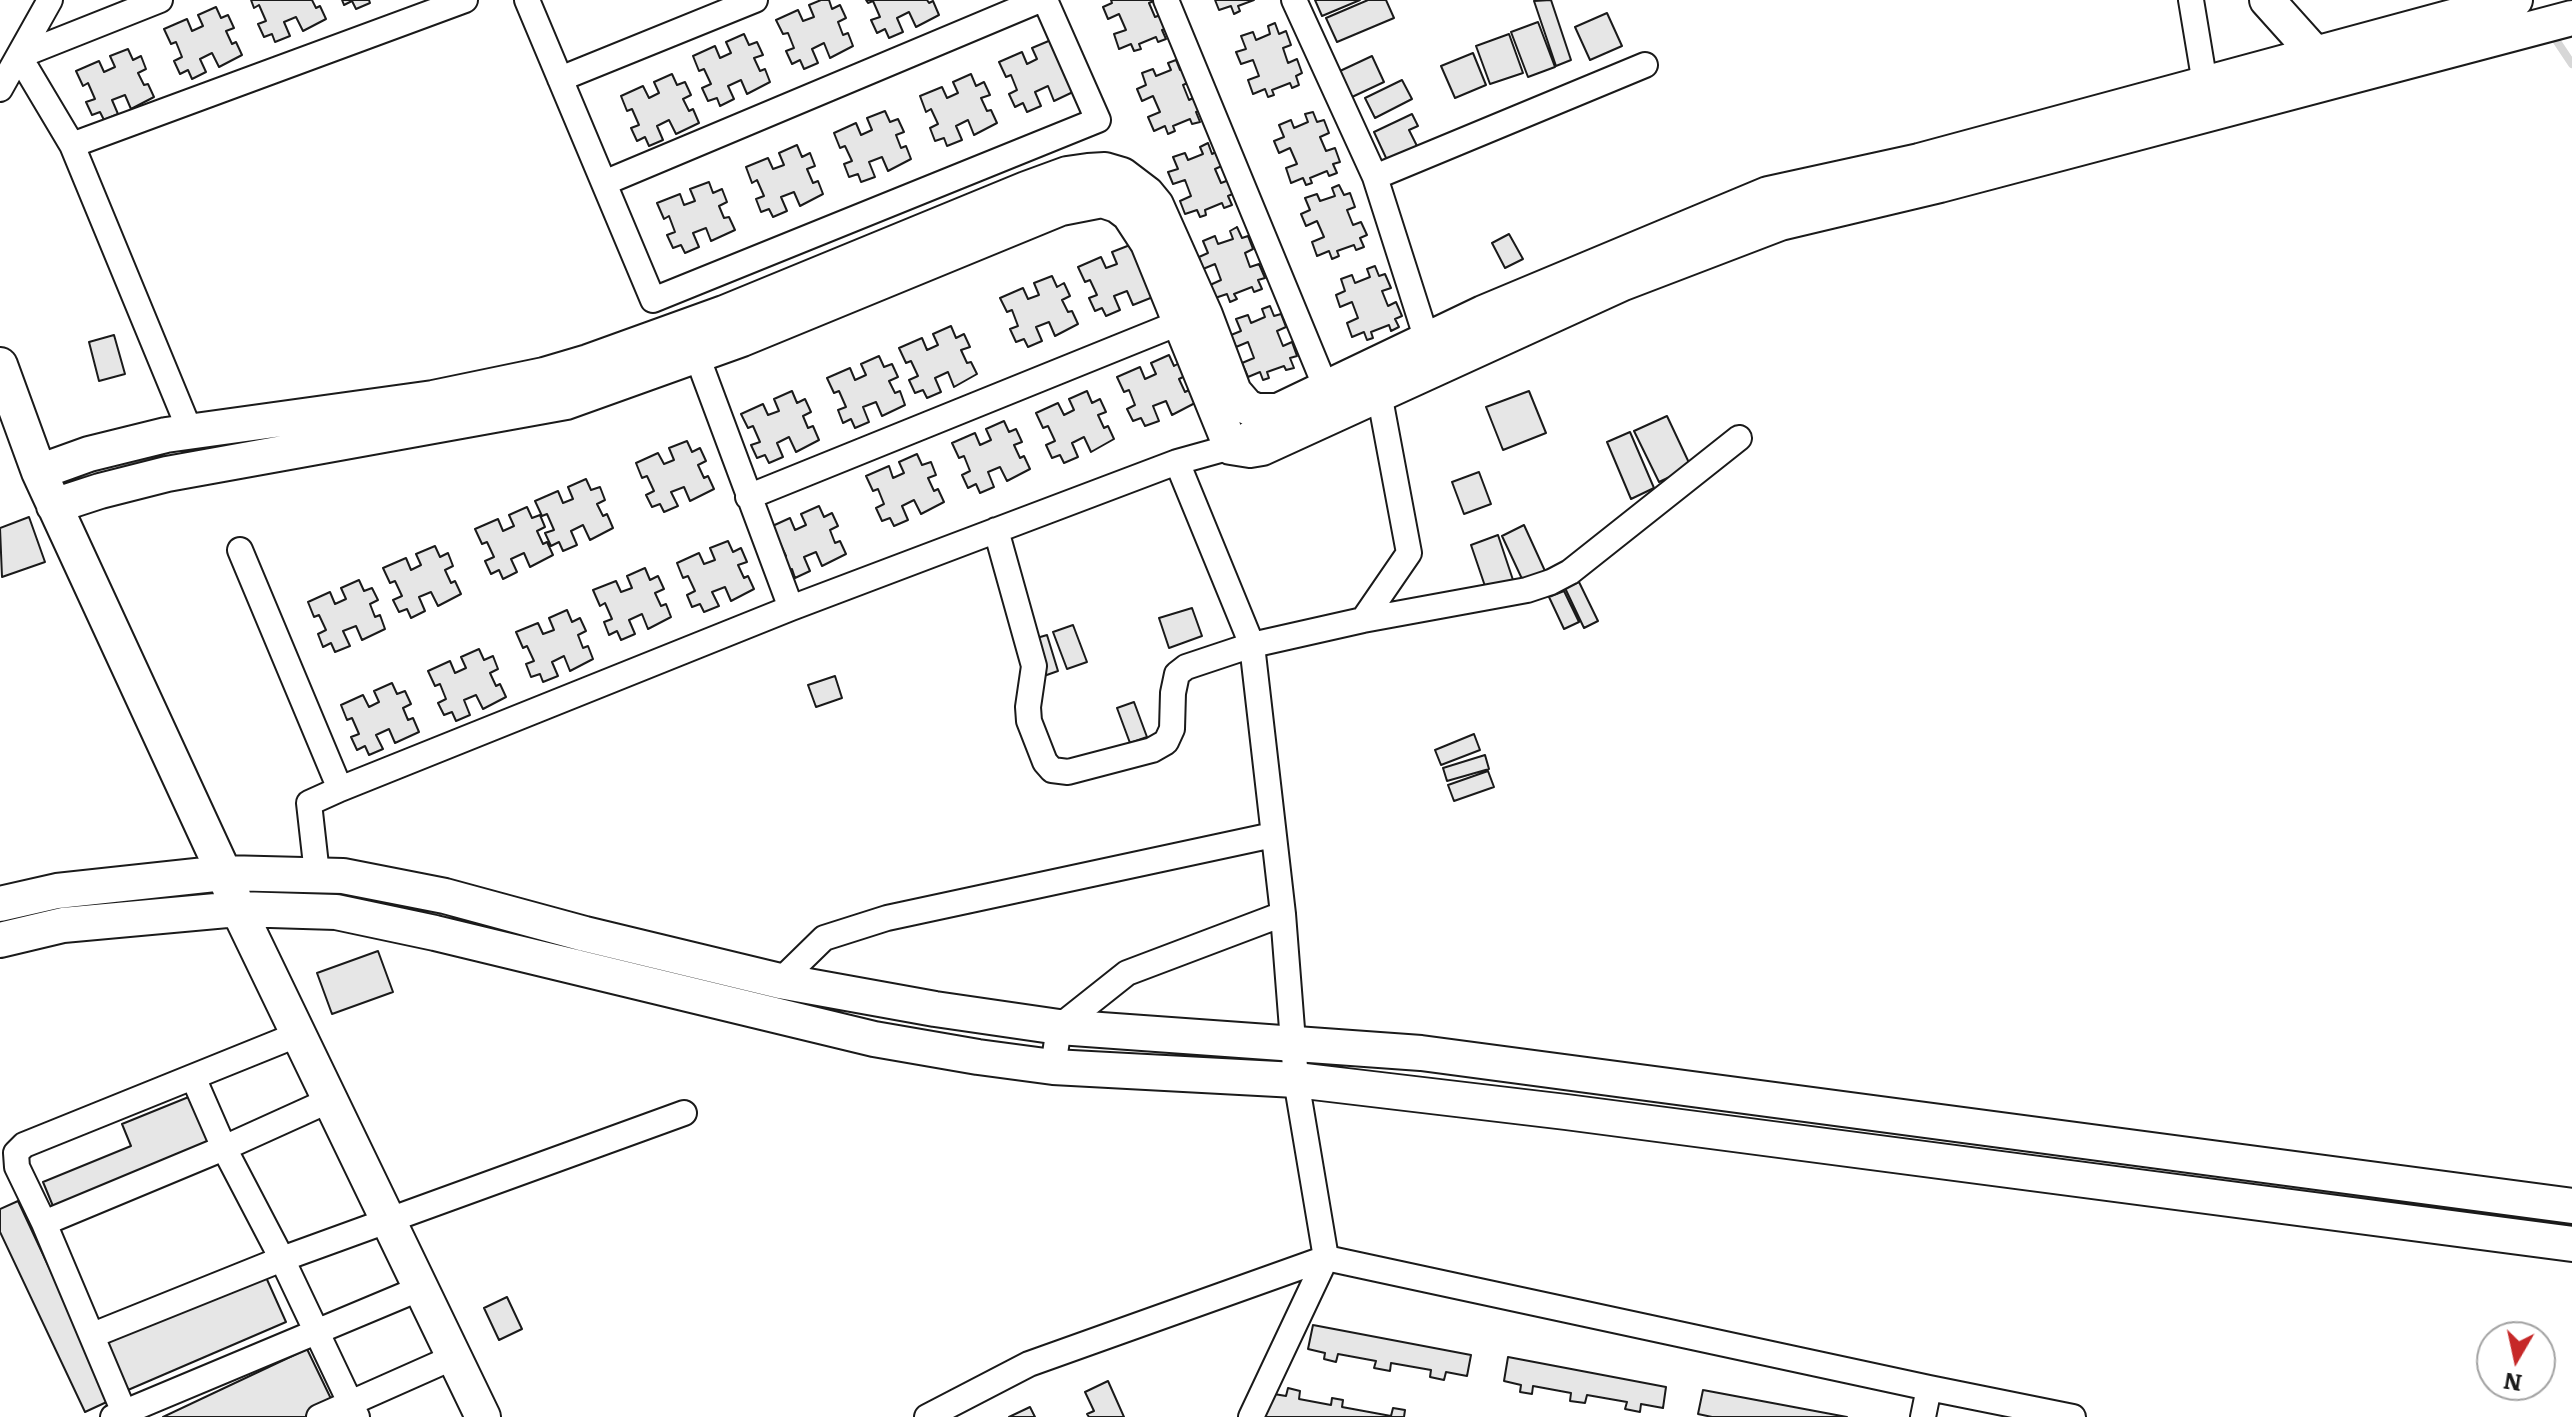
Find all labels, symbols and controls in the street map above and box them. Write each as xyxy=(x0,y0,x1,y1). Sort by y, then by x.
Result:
north arrow xyxy=(2476,1321,2556,1401)
text: N xyxy=(2501,1365,2524,1401)

